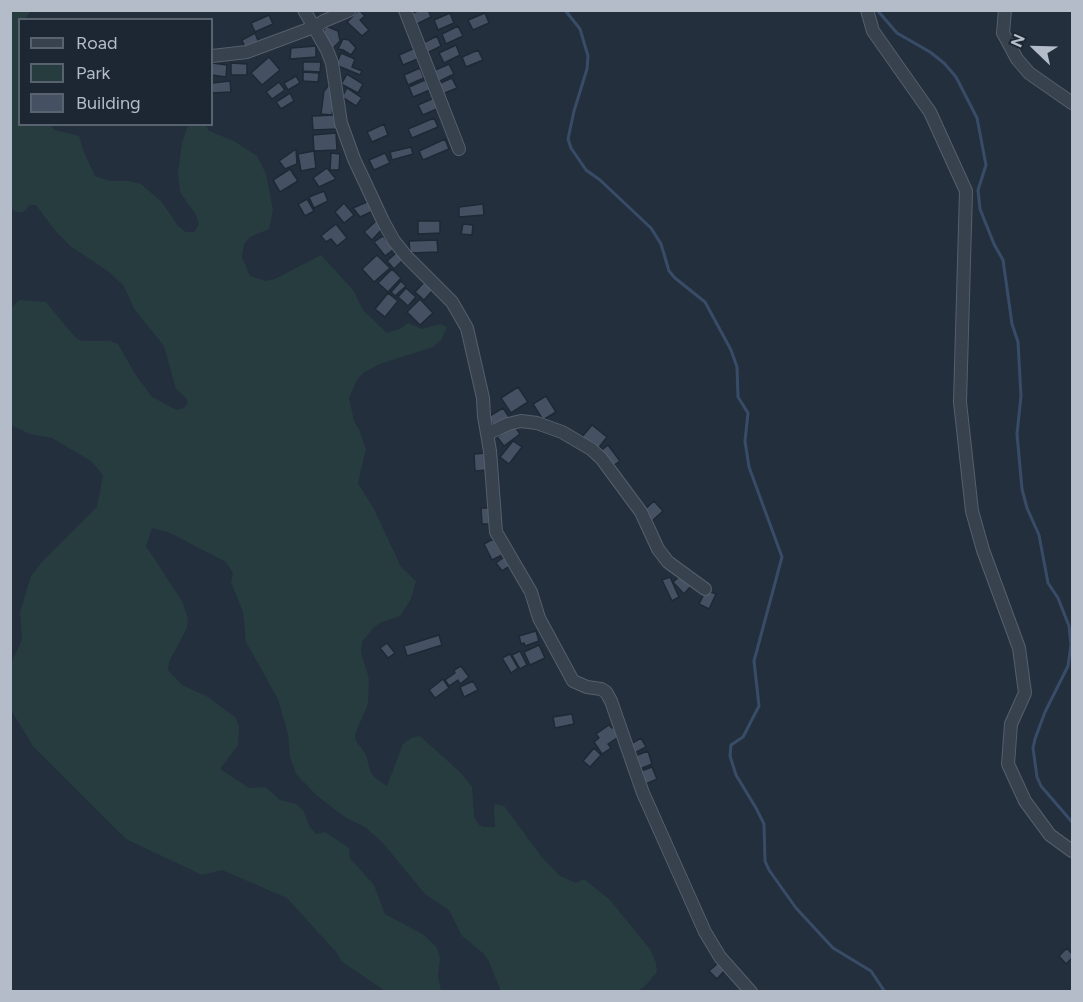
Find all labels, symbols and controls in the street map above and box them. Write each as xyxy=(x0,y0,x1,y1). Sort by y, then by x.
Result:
legend xyxy=(18,18,213,126)
north arrow xyxy=(1005,18,1065,78)
text: N xyxy=(1007,31,1029,50)
text: Road xyxy=(76,32,117,54)
text: Park xyxy=(76,62,110,84)
text: Building xyxy=(76,92,141,114)

